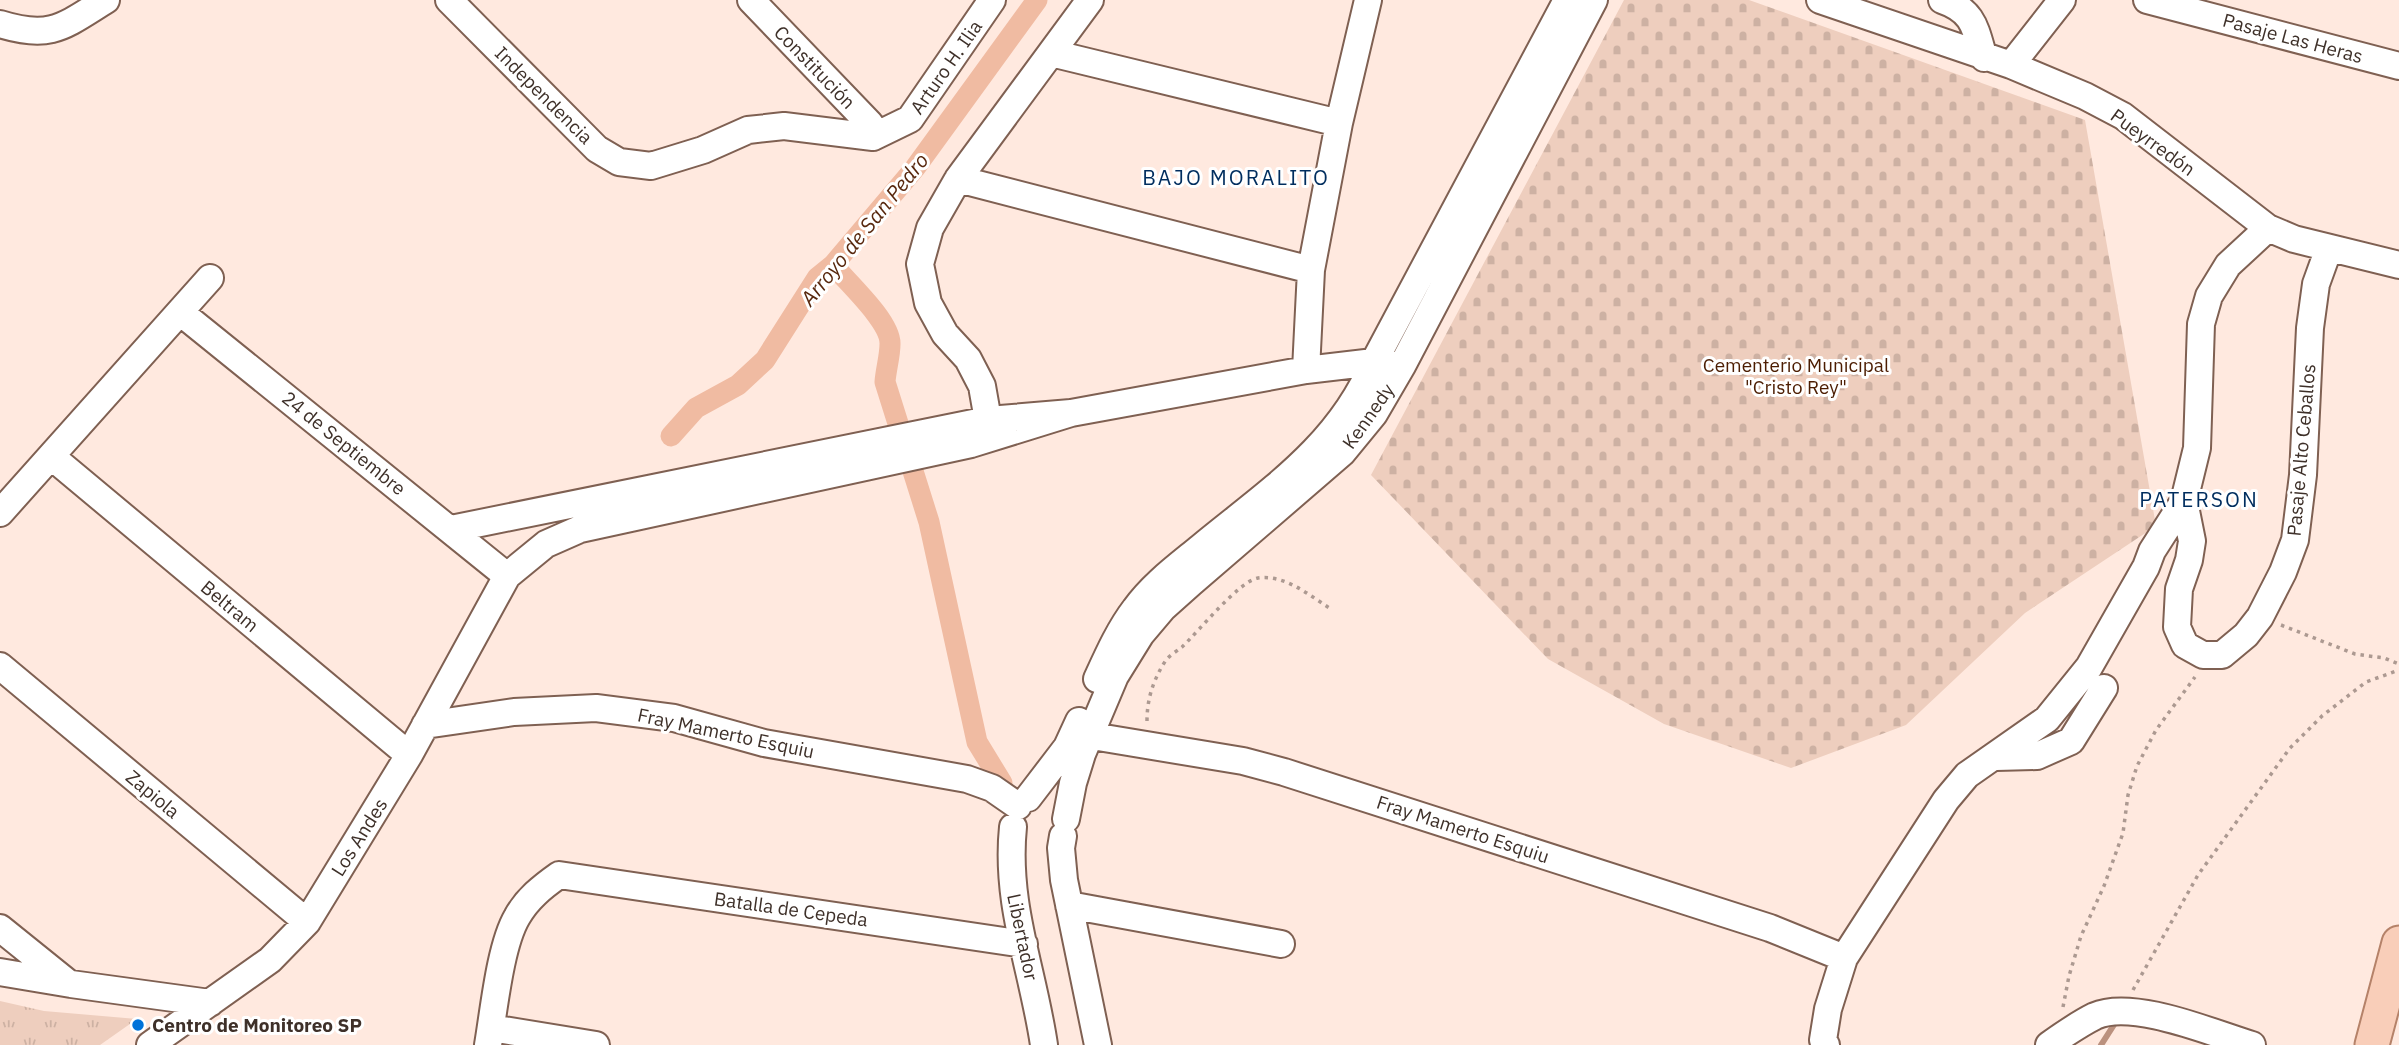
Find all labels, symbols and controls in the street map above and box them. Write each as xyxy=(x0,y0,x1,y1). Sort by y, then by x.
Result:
street label: Pasaje Las Heras xyxy=(2220,8,2366,68)
street label: Arturo H. Ilia xyxy=(905,15,987,119)
street label: Constitución xyxy=(769,20,861,114)
street label: Independencia xyxy=(490,41,598,149)
street label: Pueyrredón xyxy=(2106,103,2200,181)
water label: Arroyo de San Pedro xyxy=(793,147,934,312)
district label: BAJO MORALITO xyxy=(1142,163,1330,191)
park label: Cementerio Municipal "Cristo Rey" xyxy=(1703,353,1889,399)
street label: Pasaje Alto Ceballos xyxy=(2282,363,2320,537)
street label: Kennedy xyxy=(1337,378,1399,453)
street label: 24 de Septiembre xyxy=(277,386,411,500)
district label: PATERSON xyxy=(2139,485,2259,513)
street label: Beltram xyxy=(196,575,264,637)
street label: Fray Mamerto Esquiu xyxy=(635,703,817,763)
street label: Zapiola xyxy=(121,765,185,823)
street label: Fray Mamerto Esquiu xyxy=(1374,790,1552,868)
street label: Los Andes xyxy=(326,794,392,880)
street label: Batalla de Cepeda xyxy=(713,886,869,932)
street label: Libertador xyxy=(1002,891,1044,983)
place label: Centro de Monitoreo SP xyxy=(152,1013,362,1037)
marker: Centro de Monitoreo SP xyxy=(130,1017,146,1033)

